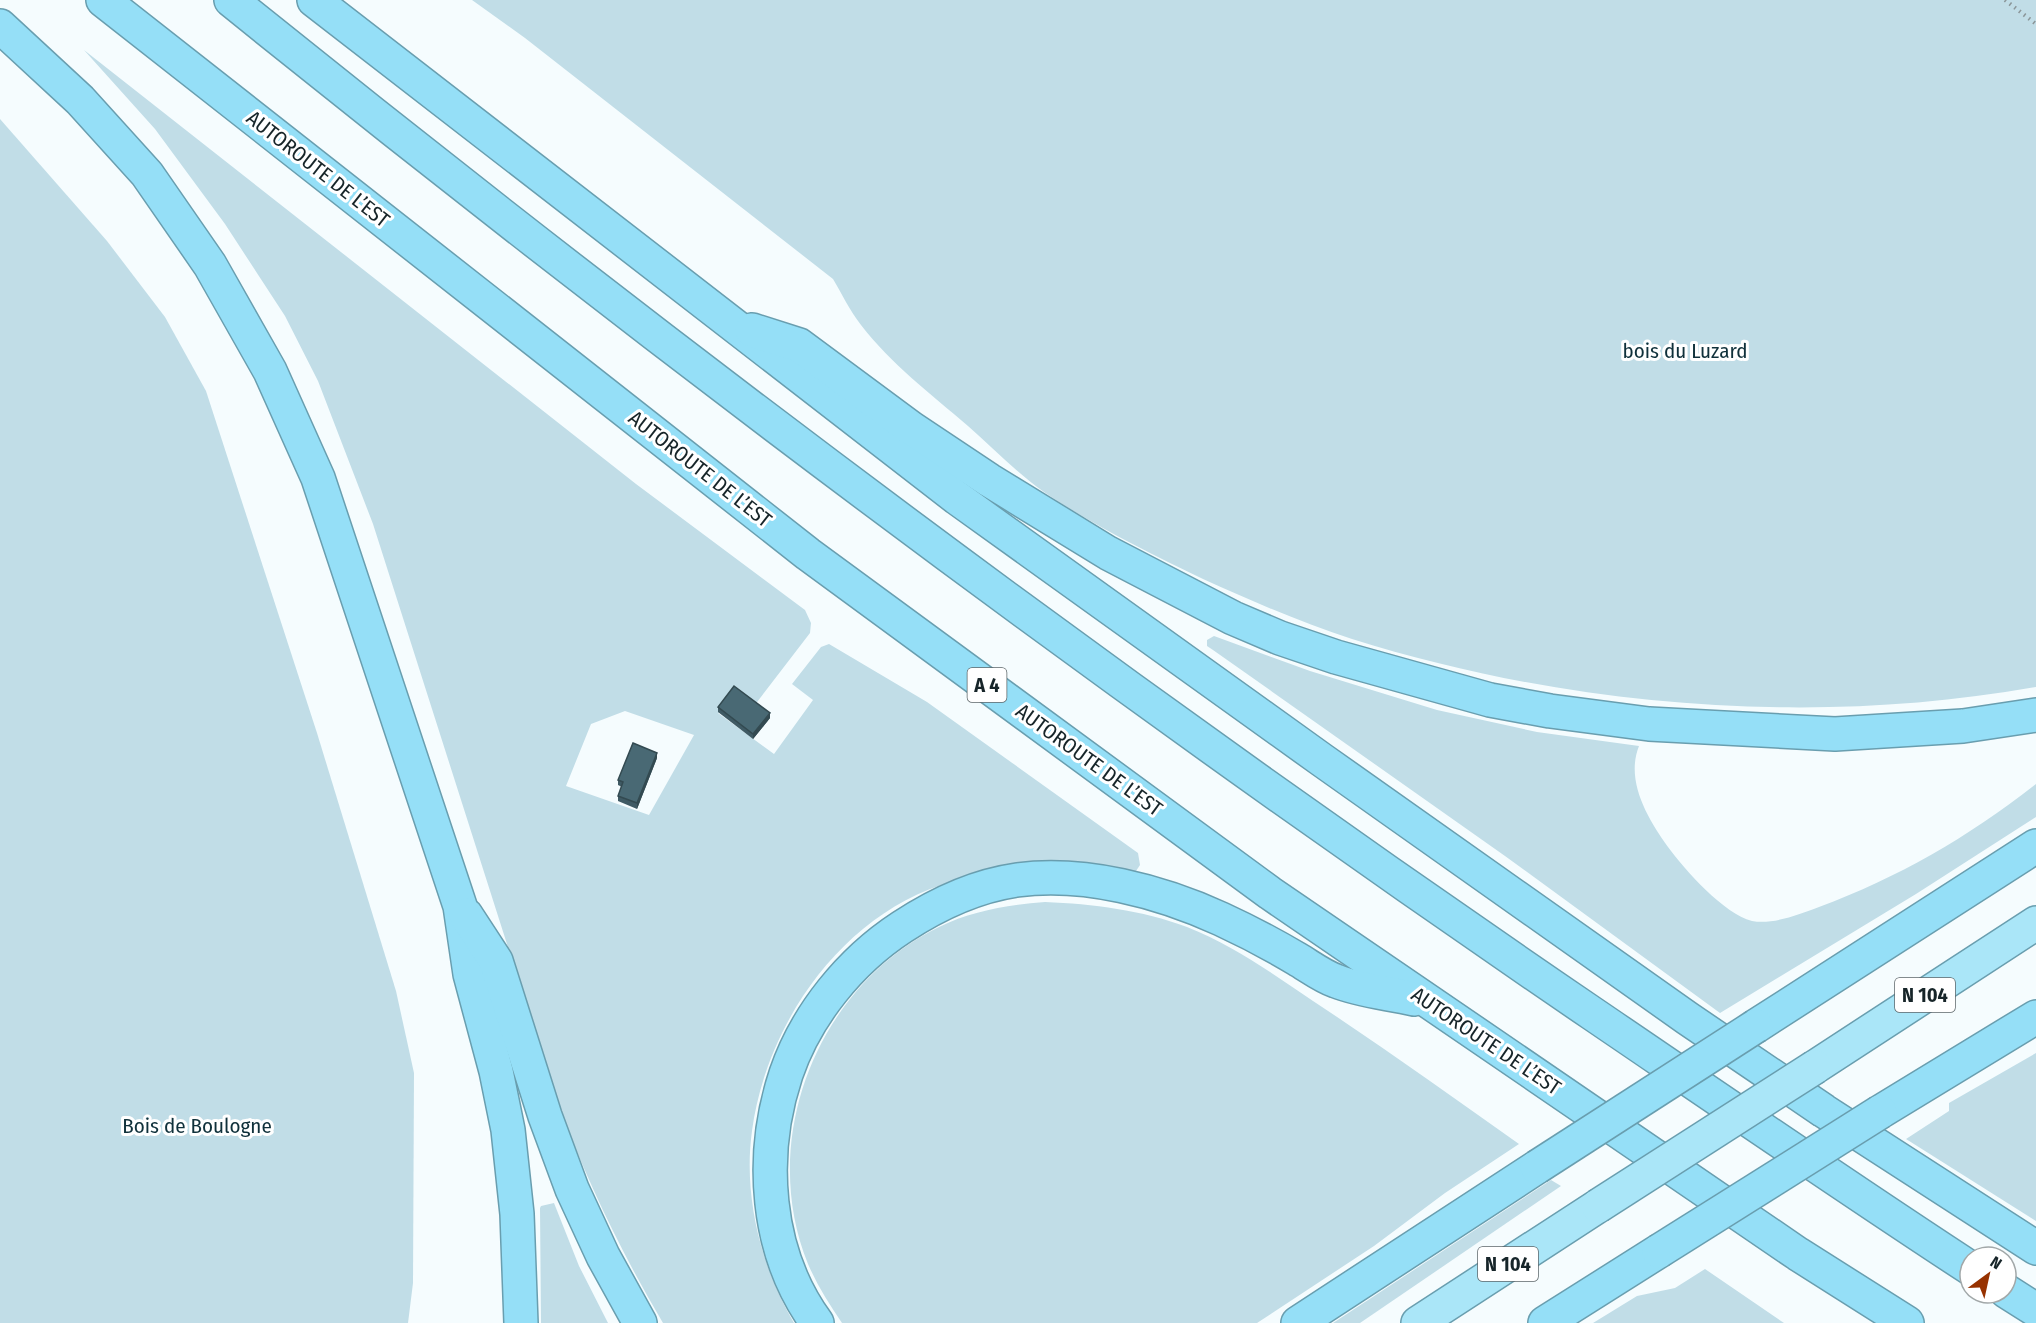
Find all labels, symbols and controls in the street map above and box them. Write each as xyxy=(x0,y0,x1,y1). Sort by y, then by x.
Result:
street label: AUTOROUTE DE L’EST xyxy=(241,105,395,233)
park label: bois du Luzard xyxy=(1623,338,1747,364)
street label: AUTOROUTE DE L’EST xyxy=(623,405,777,533)
road number: A 4 xyxy=(968,668,1006,702)
street label: AUTOROUTE DE L’EST xyxy=(1011,698,1168,822)
road number: N 104 xyxy=(1895,978,1955,1012)
street label: AUTOROUTE DE L’EST xyxy=(1406,981,1566,1101)
park label: Bois de Boulogne xyxy=(122,1113,272,1139)
north arrow xyxy=(1958,1245,2018,1305)
road number: N 104 xyxy=(1478,1247,1538,1281)
text: N xyxy=(1987,1252,2005,1273)

